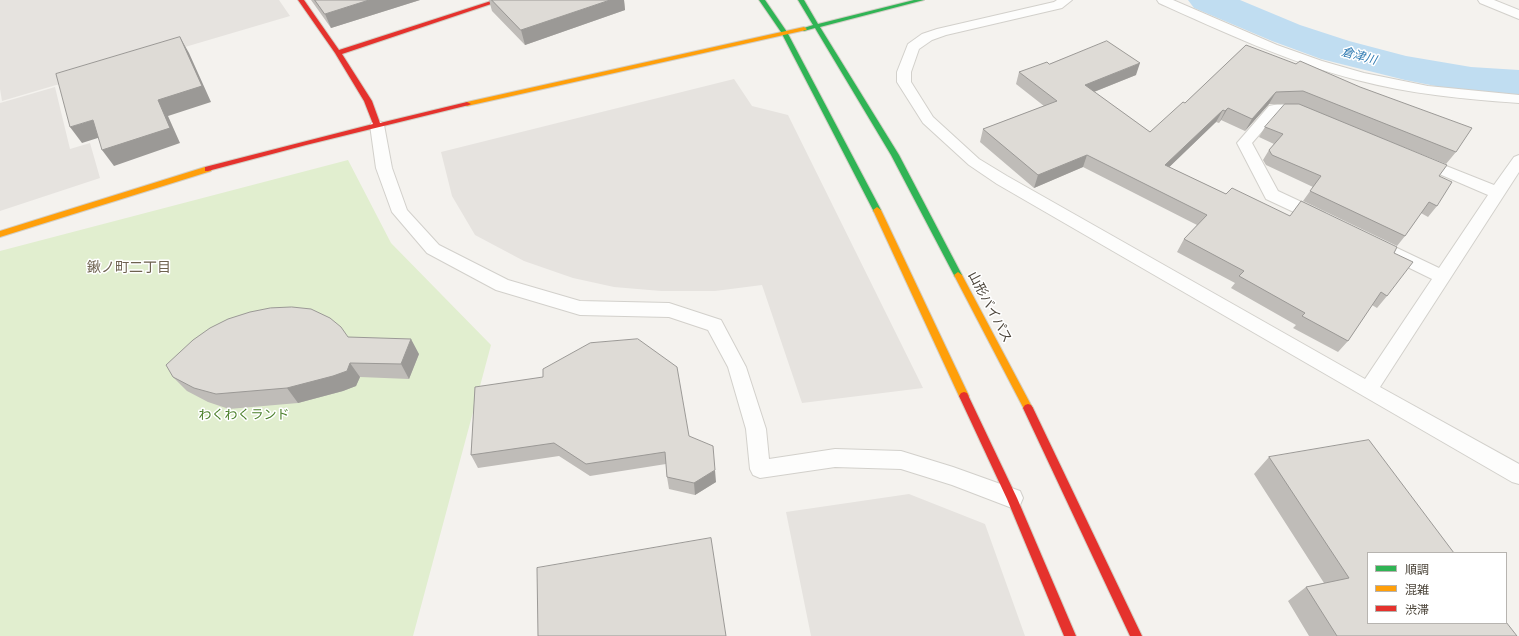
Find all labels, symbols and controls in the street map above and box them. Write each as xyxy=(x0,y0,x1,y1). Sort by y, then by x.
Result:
water label: 倉津川 xyxy=(1340,44,1378,68)
district label: 鍬ノ町二丁目 xyxy=(87,260,171,276)
street label: 山形バイパス xyxy=(965,269,1015,345)
park label: わくわくランド xyxy=(199,407,289,423)
legend xyxy=(1367,552,1507,624)
text: 順調 xyxy=(1405,563,1429,577)
text: 混雑 xyxy=(1405,583,1429,597)
text: 渋滞 xyxy=(1405,603,1429,617)

